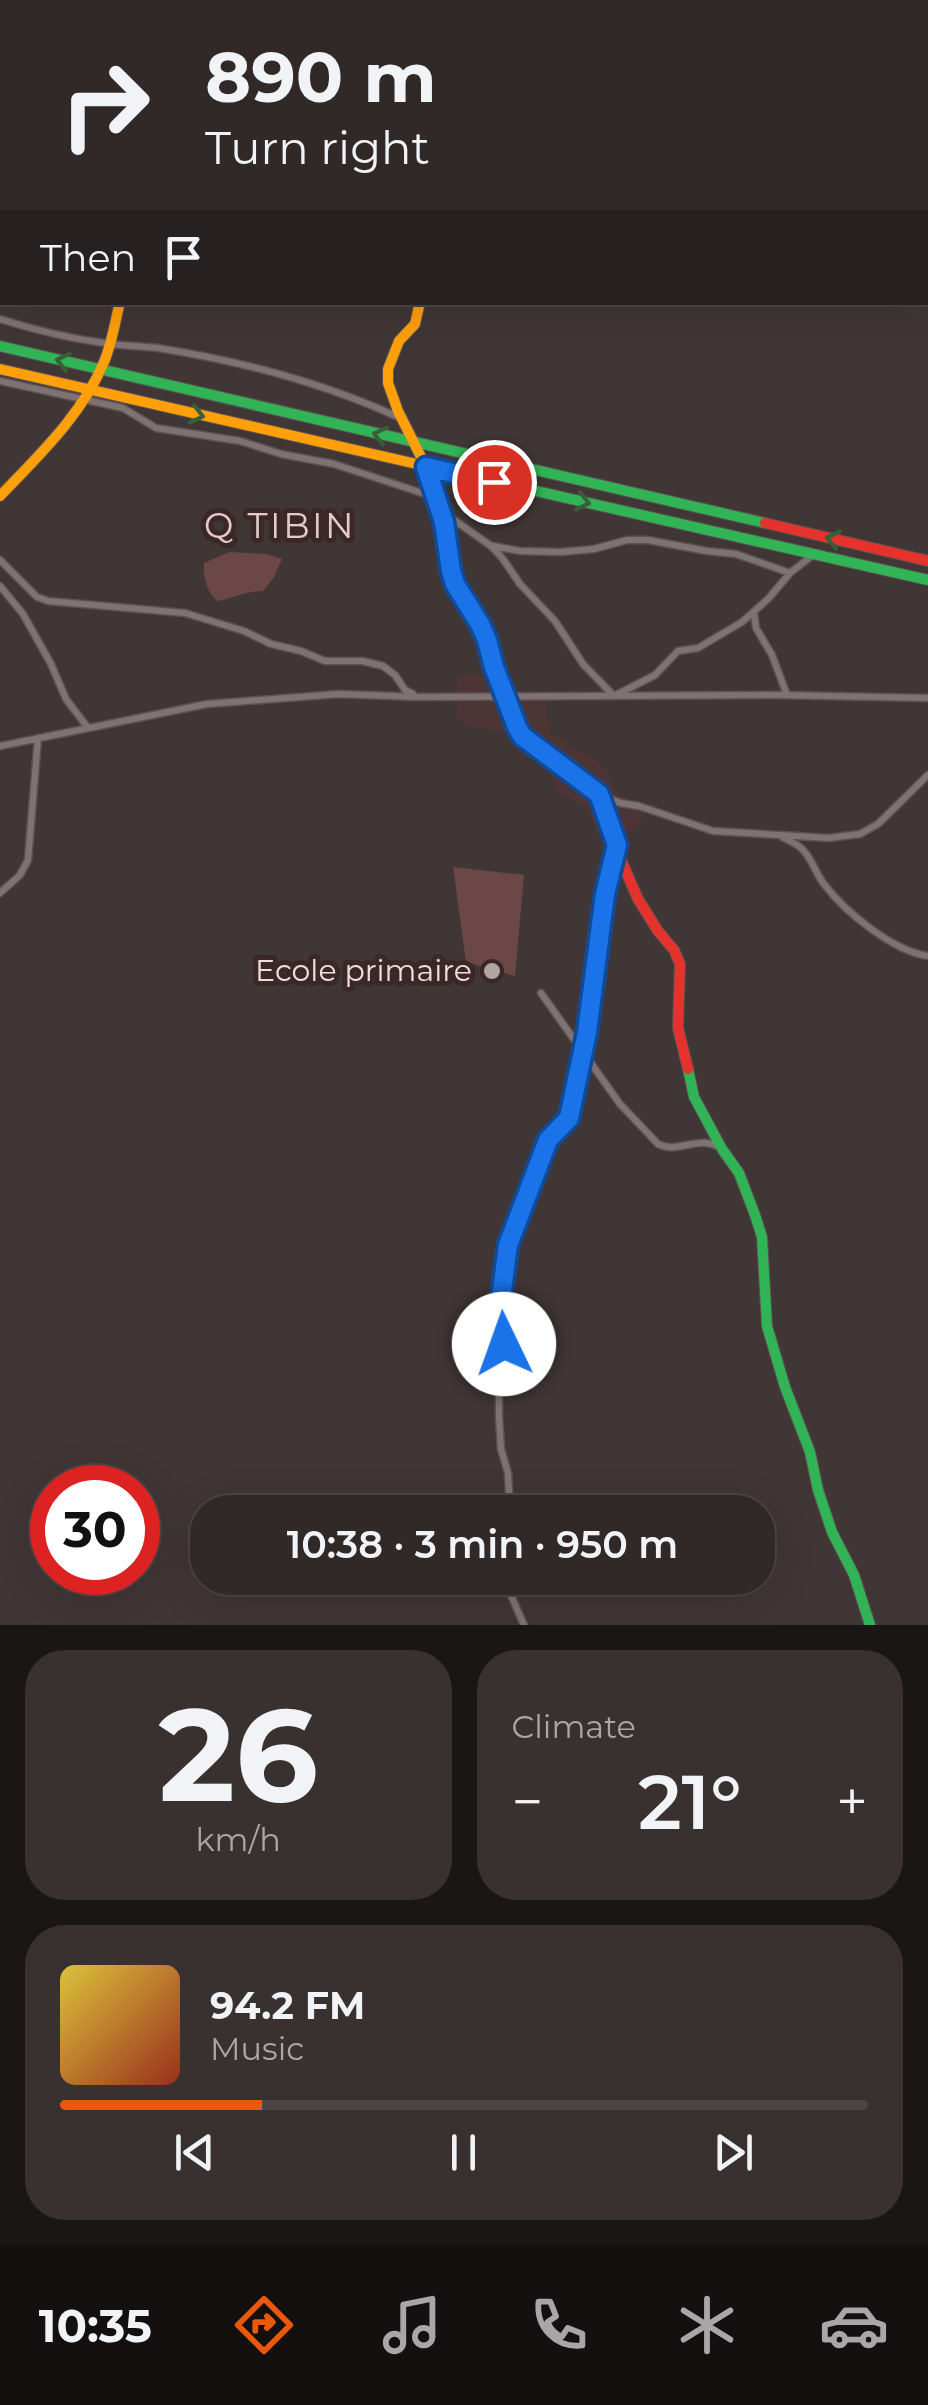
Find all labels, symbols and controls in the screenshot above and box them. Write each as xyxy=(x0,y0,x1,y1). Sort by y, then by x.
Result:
text: 890 m xyxy=(205,34,437,120)
icon: right xyxy=(40,40,170,170)
text: Turn right xyxy=(205,120,430,175)
icon: arrive xyxy=(156,230,211,285)
text: Then xyxy=(40,234,136,281)
one-way arrow xyxy=(55,352,72,373)
one-way arrow xyxy=(188,403,205,424)
one-way arrow xyxy=(372,426,389,447)
pin xyxy=(452,440,537,525)
icon: arrive xyxy=(467,455,522,510)
one-way arrow xyxy=(574,490,591,511)
district label: Q TIBIN xyxy=(204,504,356,547)
one-way arrow xyxy=(825,530,842,551)
place label: Ecole primaire xyxy=(255,952,472,989)
marker: Ecole primaire xyxy=(481,960,503,982)
position arrow xyxy=(452,1292,556,1396)
speed limit sign: 30 xyxy=(30,1465,160,1595)
text: 10:38 · 3 min · 950 m xyxy=(287,1521,678,1568)
text: 26 xyxy=(158,1675,318,1834)
text: Climate xyxy=(512,1707,636,1746)
text: 21° xyxy=(638,1756,742,1848)
text: − xyxy=(512,1768,543,1835)
text: + xyxy=(836,1768,868,1835)
text: km/h xyxy=(196,1820,281,1859)
text: 94.2 FM xyxy=(210,1982,365,2029)
text: Music xyxy=(210,2029,304,2068)
icon: previous xyxy=(167,2125,222,2180)
icon: pause xyxy=(436,2125,491,2180)
icon: next xyxy=(706,2125,761,2180)
icon: directions xyxy=(229,2290,299,2360)
icon: music xyxy=(377,2290,447,2360)
icon: phone xyxy=(524,2290,594,2360)
icon: climate xyxy=(672,2290,742,2360)
icon: car xyxy=(819,2290,889,2360)
text: 10:35 xyxy=(39,2298,152,2353)

